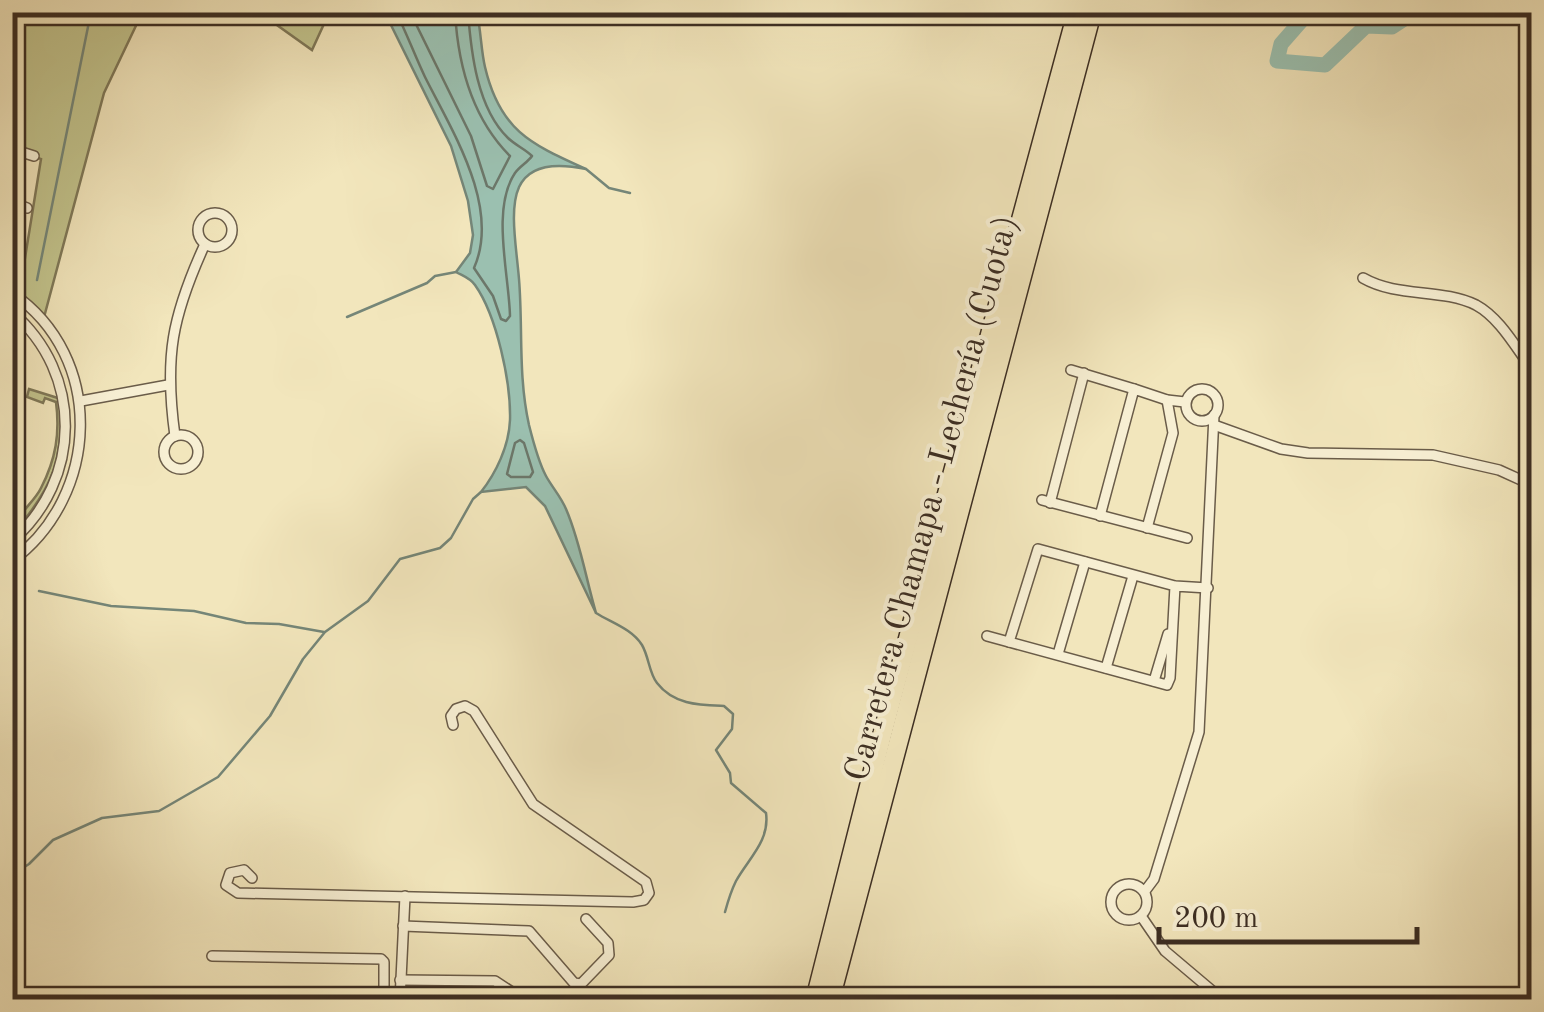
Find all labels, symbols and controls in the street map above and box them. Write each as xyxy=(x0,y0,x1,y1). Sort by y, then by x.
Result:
street label: Carretera Chamapa - Lechería (Cuota) xyxy=(840,212,1025,785)
scale bar xyxy=(1159,882,1416,944)
text: 200 m xyxy=(1174,904,1258,934)

